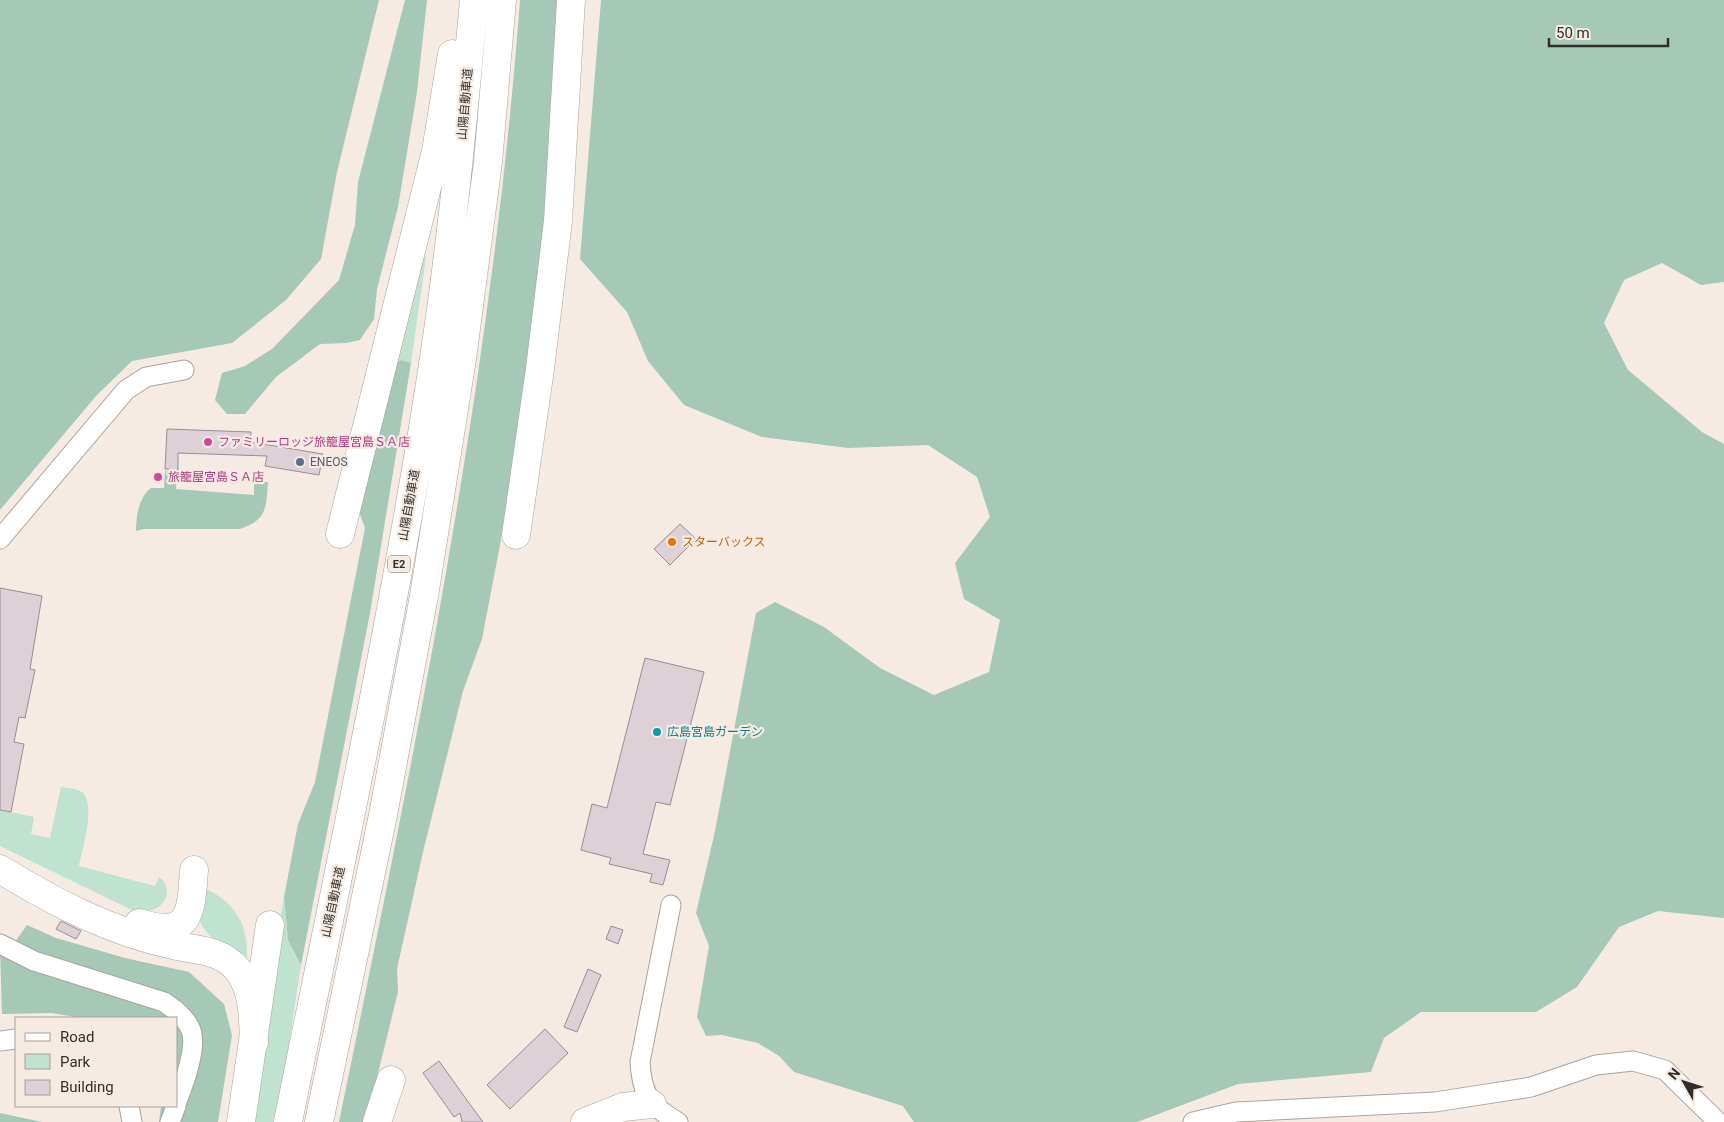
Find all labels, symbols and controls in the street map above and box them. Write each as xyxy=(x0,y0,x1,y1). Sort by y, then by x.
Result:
scale bar xyxy=(1549,15,1668,47)
text: 50 m xyxy=(1556,24,1590,42)
street label: 山陽自動車道 xyxy=(455,68,475,140)
place label: ファミリーロッジ旅籠屋宮島ＳＡ店 xyxy=(218,435,410,449)
marker: ファミリーロッジ旅籠屋宮島ＳＡ店 xyxy=(202,436,214,448)
place label: ENEOS xyxy=(310,455,348,469)
marker: ENEOS xyxy=(294,456,306,468)
street label: 山陽自動車道 xyxy=(396,468,422,542)
place label: 旅籠屋宮島ＳＡ店 xyxy=(168,470,264,484)
marker: 旅籠屋宮島ＳＡ店 xyxy=(152,471,164,483)
place label: スターバックス xyxy=(682,535,766,549)
marker: スターバックス xyxy=(666,536,678,548)
road number: E2 xyxy=(388,556,410,572)
place label: 広島宮島ガーデン xyxy=(667,725,763,739)
marker: 広島宮島ガーデン xyxy=(651,726,663,738)
street label: 山陽自動車道 xyxy=(319,865,347,939)
legend xyxy=(15,1017,178,1107)
text: Road xyxy=(60,1028,94,1046)
text: Park xyxy=(60,1053,91,1071)
north arrow xyxy=(1659,1057,1709,1107)
text: N xyxy=(1665,1065,1683,1083)
text: Building xyxy=(60,1078,114,1096)

